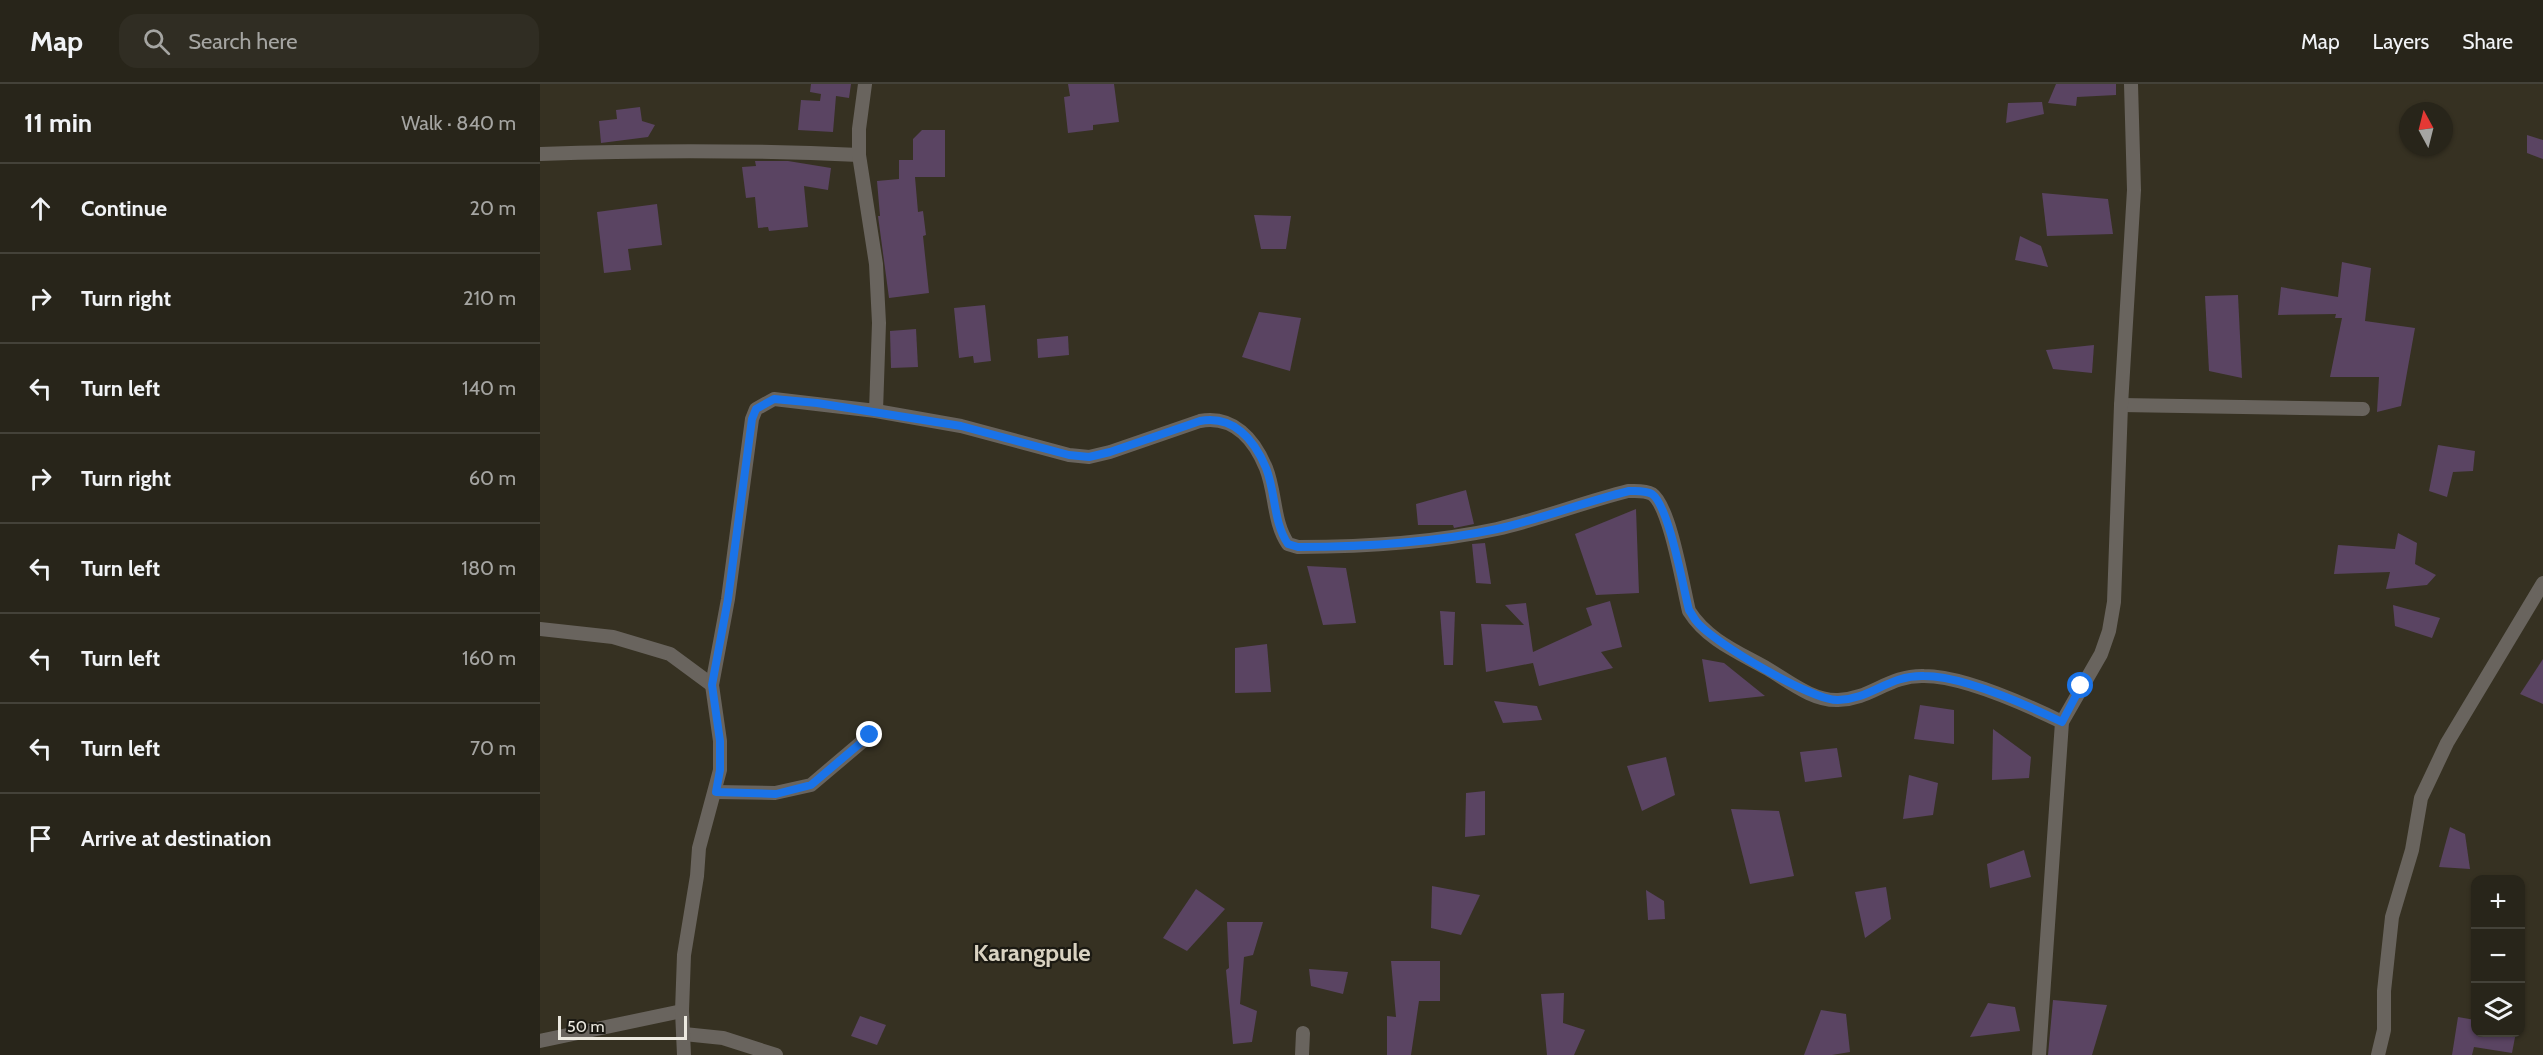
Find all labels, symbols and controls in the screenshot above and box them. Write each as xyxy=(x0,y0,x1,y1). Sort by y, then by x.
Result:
search box xyxy=(119,14,539,68)
text: Map xyxy=(30,24,83,58)
icon: search xyxy=(140,25,173,58)
text: Search here xyxy=(188,28,297,55)
text: Map xyxy=(2301,29,2340,54)
text: Layers xyxy=(2373,29,2429,54)
text: Share xyxy=(2462,29,2513,54)
north arrow xyxy=(2399,102,2453,156)
text: 11 min xyxy=(24,107,92,139)
text: Walk · 840 m xyxy=(401,111,516,135)
icon: ahead xyxy=(24,192,57,225)
text: Continue xyxy=(81,195,167,222)
text: 20 m xyxy=(470,196,516,220)
icon: right xyxy=(24,282,57,315)
text: Turn right xyxy=(81,285,171,312)
text: 210 m xyxy=(463,286,516,310)
icon: left xyxy=(24,372,57,405)
text: Turn left xyxy=(81,375,160,402)
text: 140 m xyxy=(462,376,516,400)
icon: right xyxy=(24,462,57,495)
text: Turn right xyxy=(81,465,171,492)
text: 60 m xyxy=(469,466,516,490)
icon: left xyxy=(24,552,57,585)
text: Turn left xyxy=(81,555,160,582)
text: 180 m xyxy=(461,556,516,580)
icon: left xyxy=(24,642,57,675)
text: Turn left xyxy=(81,645,160,672)
text: 160 m xyxy=(462,646,516,670)
route start xyxy=(2067,672,2093,698)
route end xyxy=(856,721,882,747)
icon: left xyxy=(24,732,57,765)
text: Turn left xyxy=(81,735,160,762)
text: 70 m xyxy=(470,736,516,760)
icon: arrive xyxy=(24,822,57,855)
text: Arrive at destination xyxy=(81,825,271,852)
map controls xyxy=(2471,875,2525,1037)
button: + xyxy=(2471,875,2525,929)
button: − xyxy=(2471,929,2525,983)
district label: Karangpule xyxy=(973,938,1091,967)
button: layers xyxy=(2471,983,2525,1037)
scale bar xyxy=(558,1013,687,1040)
text: 50 m xyxy=(567,1017,604,1036)

